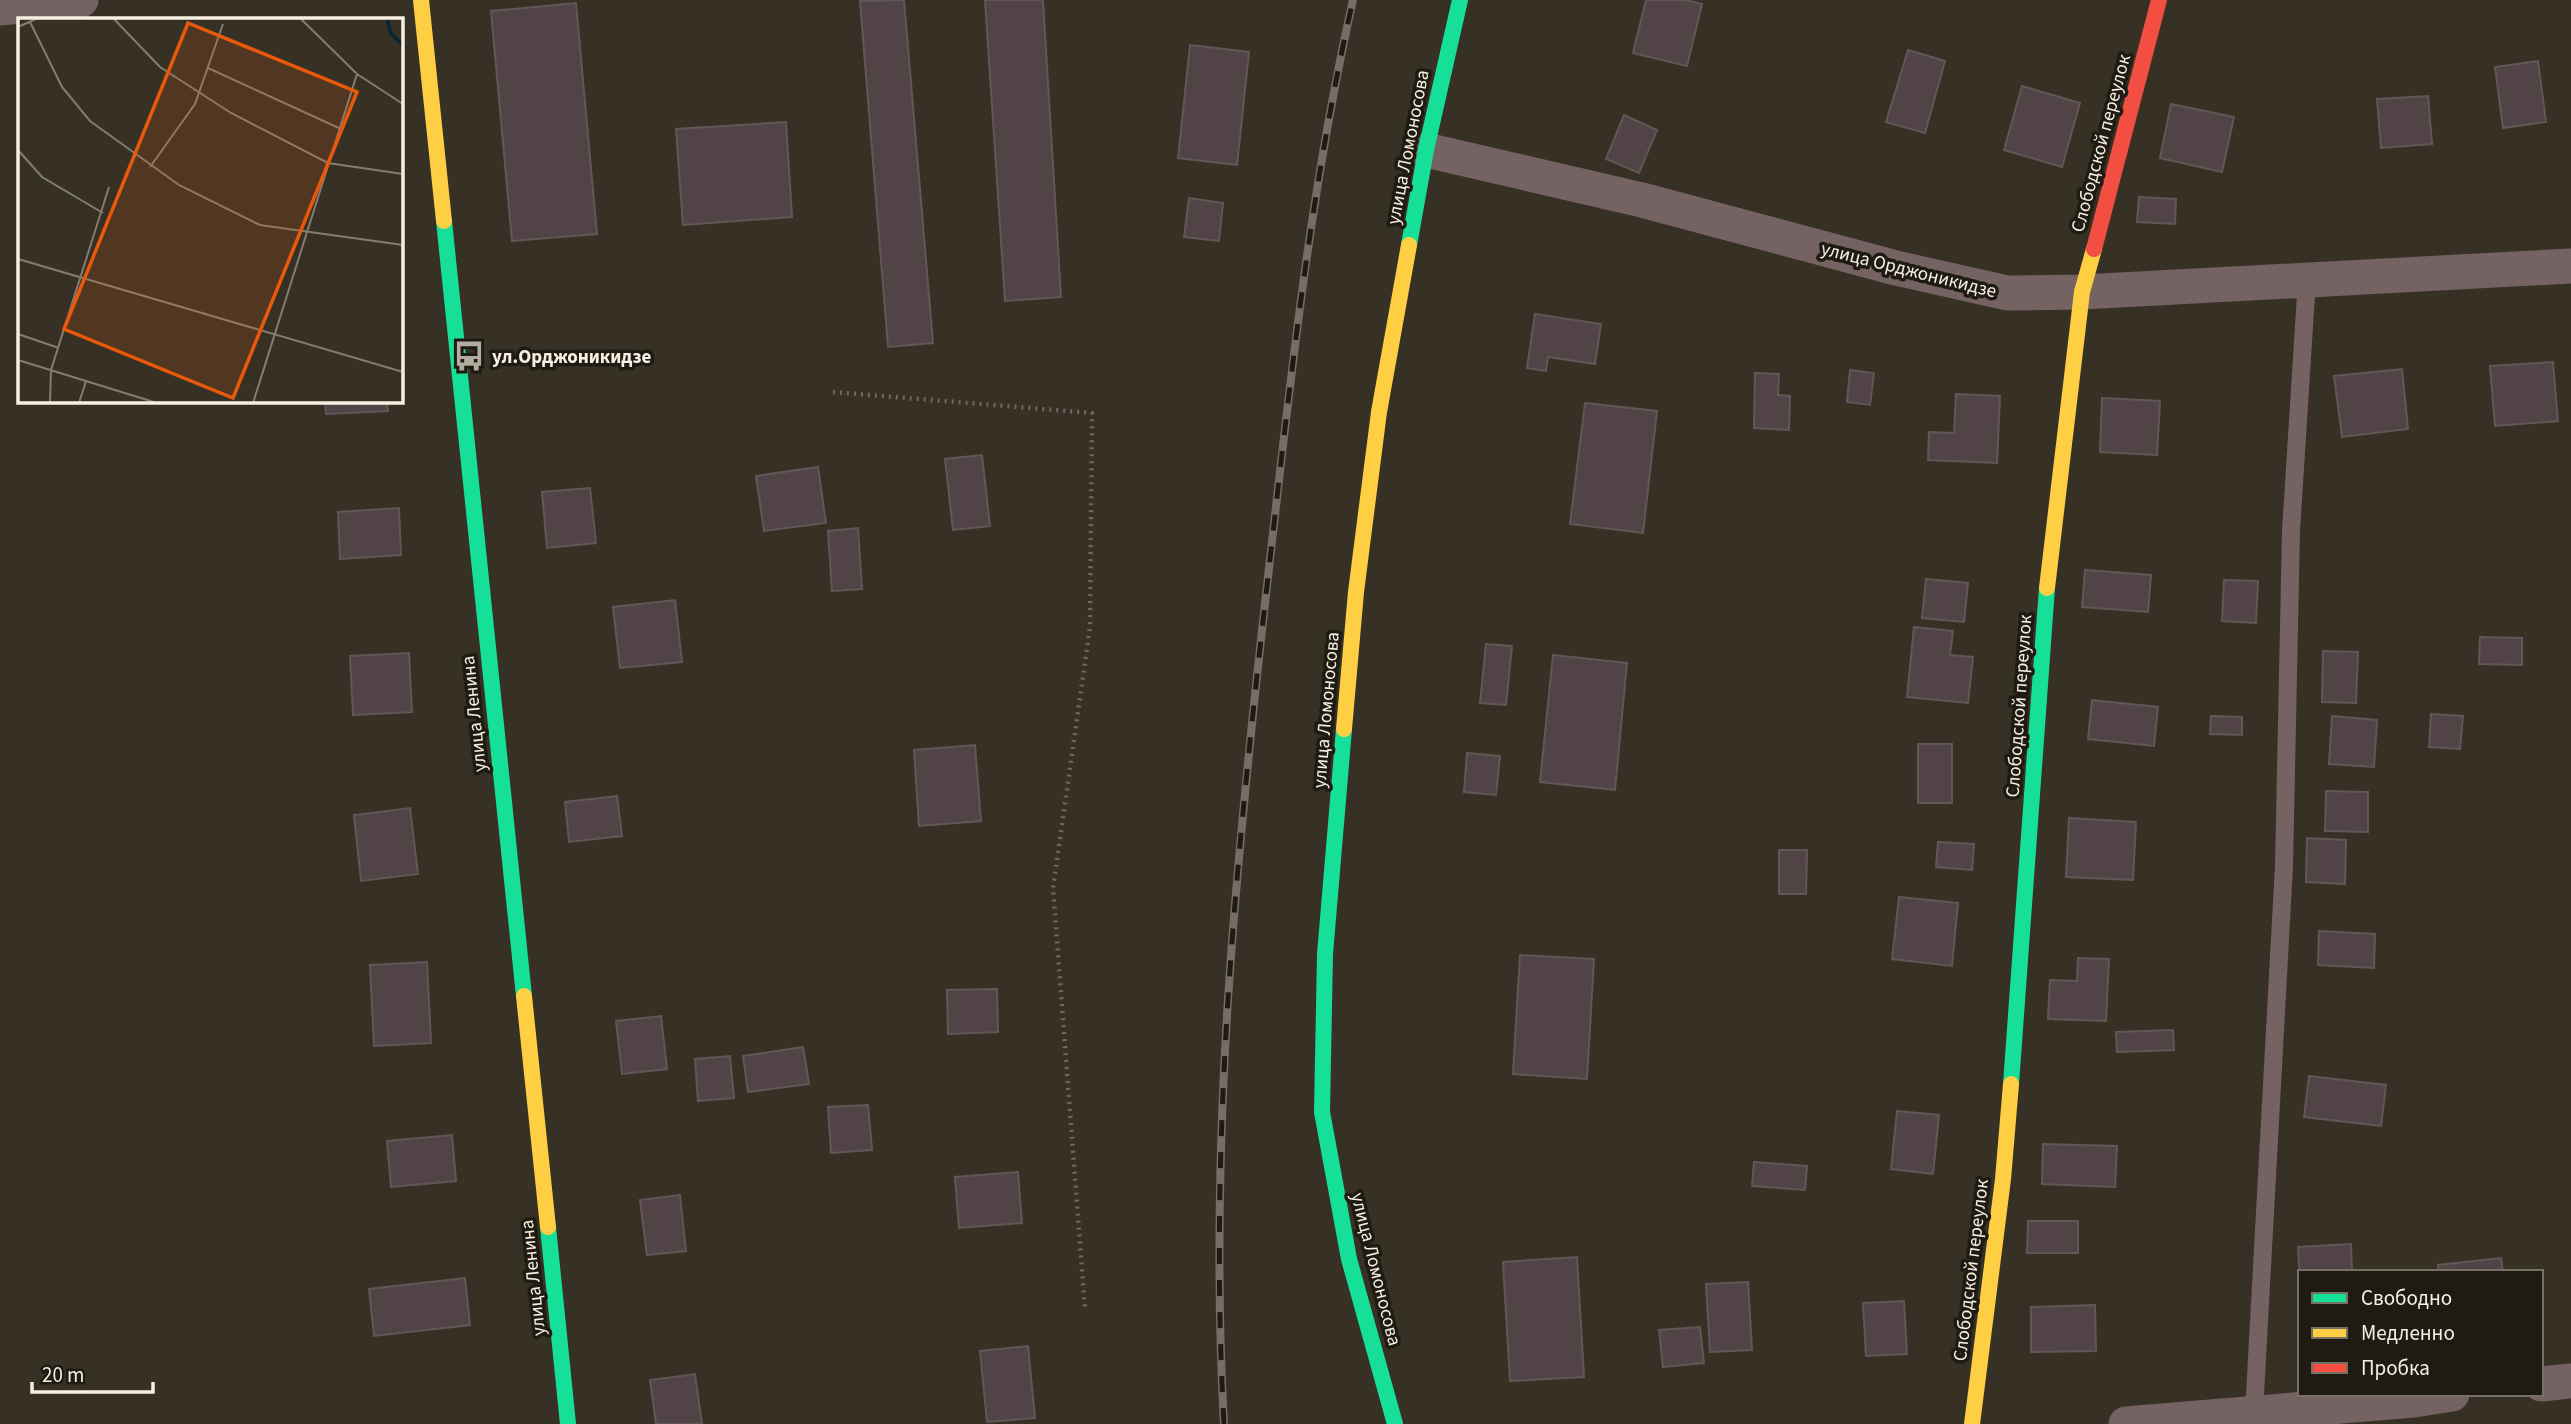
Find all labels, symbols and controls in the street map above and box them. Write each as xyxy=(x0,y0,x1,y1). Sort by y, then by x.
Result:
inset map xyxy=(18,18,402,402)
street label: Слободской переулок xyxy=(2065,51,2138,235)
street label: улица Ломоносова xyxy=(1380,68,1437,227)
street label: улица Орджоникидзе xyxy=(1818,236,1999,305)
bus stop icon: ул.Орджоникидзе xyxy=(452,339,486,373)
place label: ул.Орджоникидзе xyxy=(492,344,651,371)
street label: Слободской переулок xyxy=(2000,613,2039,798)
street label: улица Ломоносова xyxy=(1306,631,1347,789)
street label: улица Ленина xyxy=(455,654,494,773)
street label: Слободской переулок xyxy=(1947,1177,1996,1363)
street label: улица Ломоносова xyxy=(1343,1190,1408,1349)
street label: улица Ленина xyxy=(514,1218,553,1337)
legend xyxy=(2298,1270,2543,1396)
text: Свободно xyxy=(2361,1283,2452,1313)
text: Медленно xyxy=(2361,1318,2455,1348)
scale bar xyxy=(32,1350,152,1394)
text: Пробка xyxy=(2361,1353,2430,1383)
text: 20 m xyxy=(42,1360,84,1390)

